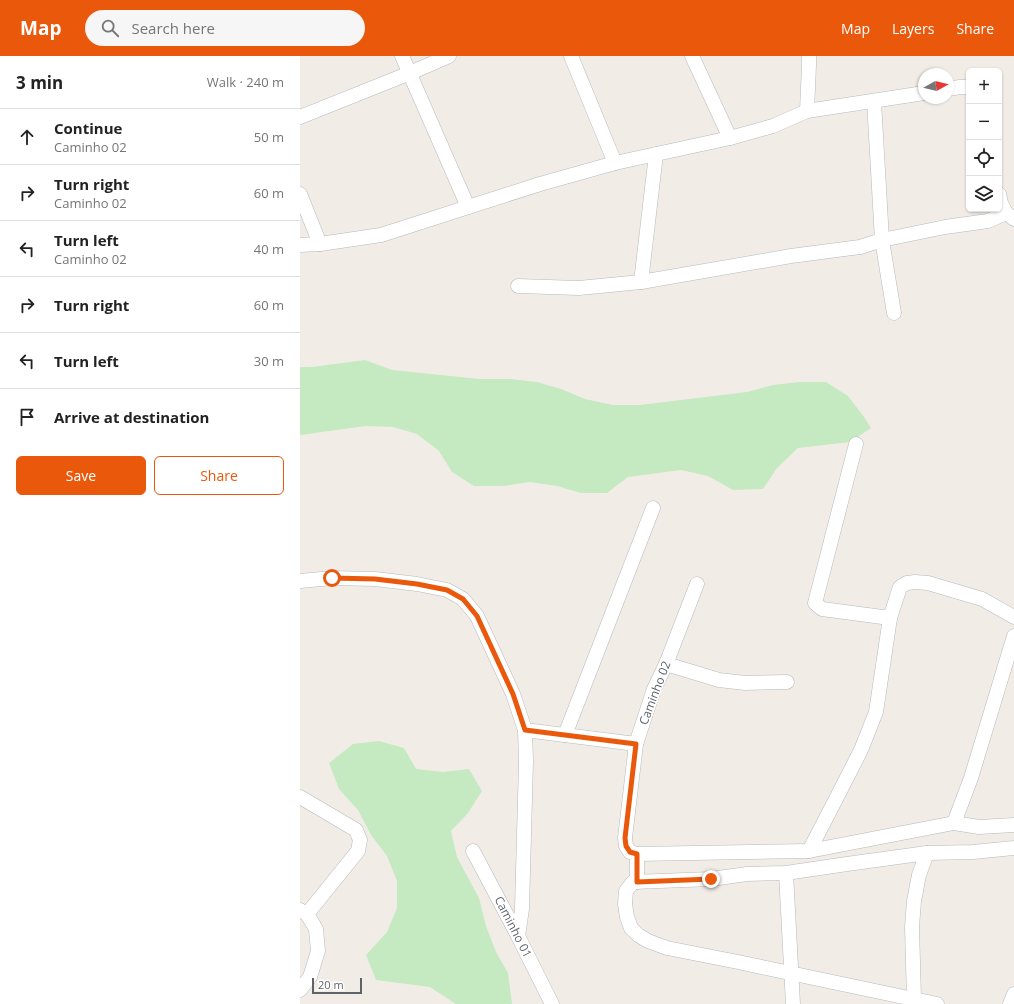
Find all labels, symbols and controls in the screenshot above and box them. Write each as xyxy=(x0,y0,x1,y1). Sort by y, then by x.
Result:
search box xyxy=(85,10,365,46)
text: Map xyxy=(20,15,61,41)
icon: search xyxy=(99,17,121,39)
text: Search here xyxy=(131,18,215,38)
text: Map xyxy=(841,19,870,38)
text: Layers xyxy=(892,19,934,38)
text: Share xyxy=(956,19,994,38)
north arrow xyxy=(918,68,954,104)
map controls xyxy=(966,68,1002,212)
button: + xyxy=(966,68,1002,104)
text: 3 min xyxy=(16,71,63,94)
text: Walk · 240 m xyxy=(207,73,284,91)
button: − xyxy=(966,104,1002,140)
text: Continue xyxy=(54,118,122,138)
icon: ahead xyxy=(16,126,38,148)
text: 50 m xyxy=(254,128,284,146)
text: Caminho 02 xyxy=(54,138,127,156)
button: locate xyxy=(966,140,1002,176)
text: Turn right xyxy=(54,174,129,194)
button: layers xyxy=(966,176,1002,212)
icon: right xyxy=(16,182,38,204)
text: 60 m xyxy=(254,184,284,202)
text: Caminho 02 xyxy=(54,194,127,212)
text: Turn left xyxy=(54,230,119,250)
icon: left xyxy=(16,238,38,260)
text: 40 m xyxy=(254,240,284,258)
text: Caminho 02 xyxy=(54,250,127,268)
icon: right xyxy=(16,294,38,316)
text: Turn right xyxy=(54,295,129,315)
text: 60 m xyxy=(254,296,284,314)
icon: left xyxy=(16,350,38,372)
text: Turn left xyxy=(54,351,119,371)
text: 30 m xyxy=(254,352,284,370)
icon: arrive xyxy=(16,406,38,428)
text: Arrive at destination xyxy=(54,407,209,427)
button: Save xyxy=(16,456,146,495)
button: Share xyxy=(154,456,284,495)
route start xyxy=(323,569,341,587)
street label: Caminho 02 xyxy=(635,658,675,727)
route end xyxy=(702,870,720,888)
street label: Caminho 01 xyxy=(491,893,536,961)
scale bar xyxy=(312,976,362,995)
text: 20 m xyxy=(318,977,344,992)

